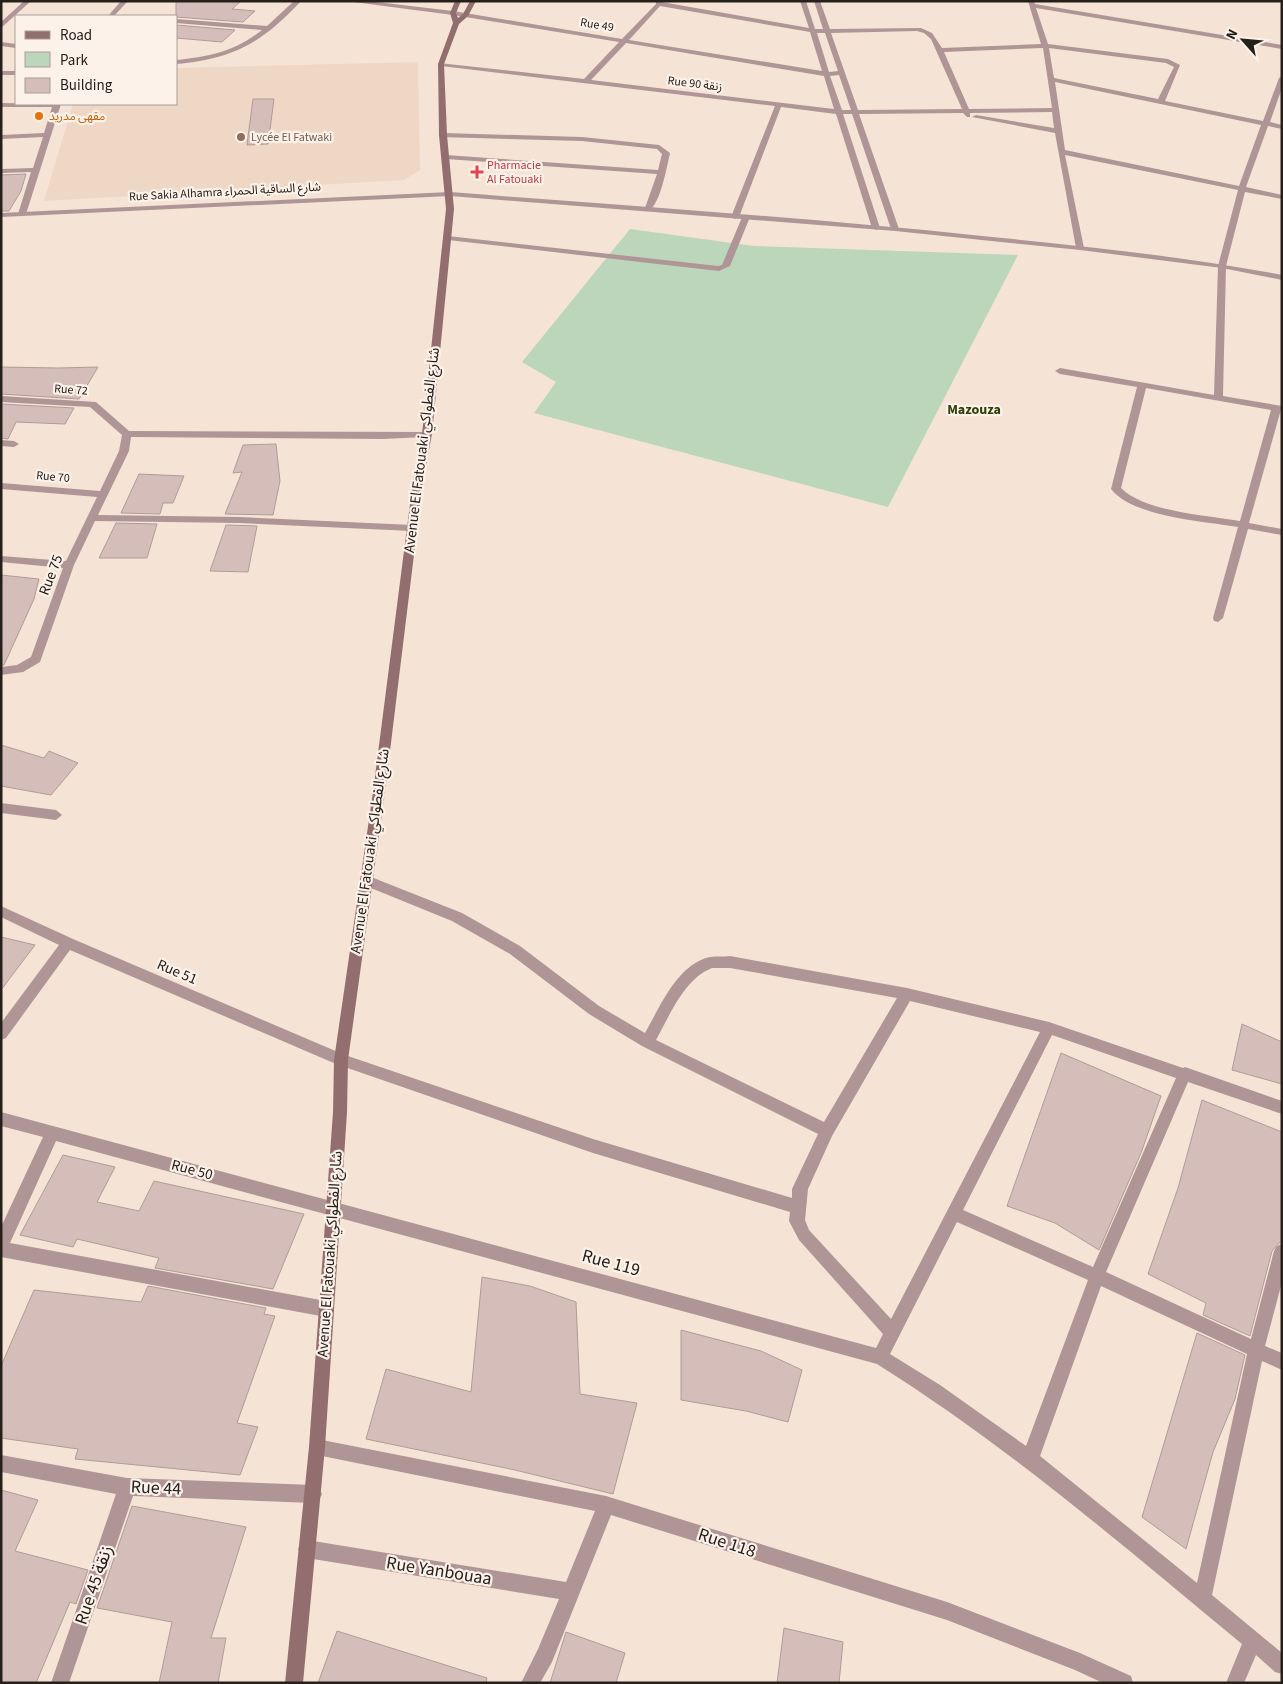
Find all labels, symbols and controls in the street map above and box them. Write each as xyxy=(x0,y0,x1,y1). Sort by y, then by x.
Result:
street label: Rue 49 xyxy=(579,14,615,36)
legend xyxy=(15,15,178,105)
north arrow xyxy=(1218,15,1268,65)
text: Road xyxy=(60,25,92,46)
text: N xyxy=(1221,26,1243,43)
text: Park xyxy=(60,50,89,71)
street label: Rue 90 زنقة xyxy=(667,72,723,96)
text: Building xyxy=(60,75,113,96)
place label: مقهى مدريد xyxy=(49,108,105,125)
marker: مقهى مدريد xyxy=(33,110,45,122)
place label: Lycée El Fatwaki xyxy=(251,129,332,146)
marker: Lycée El Fatwaki xyxy=(235,131,247,143)
place label: Pharmacie Al Fatouaki xyxy=(487,157,542,188)
marker: Pharmacie Al Fatouaki xyxy=(471,166,483,178)
street label: Rue Sakia Alhamra شارع الساقية الحمراء xyxy=(129,178,321,206)
street label: Avenue El Fatouaki شارع الفطواكي xyxy=(399,346,446,554)
street label: Rue 72 xyxy=(54,380,88,400)
district label: Mazouza xyxy=(947,400,1001,420)
street label: Rue 70 xyxy=(36,467,71,487)
street label: Rue 75 xyxy=(34,552,68,598)
street label: Avenue El Fatouaki شارع الفطواكي xyxy=(345,747,396,955)
street label: Rue 51 xyxy=(154,954,200,990)
street label: Avenue El Fatouaki شارع الفطواكي xyxy=(312,1150,349,1358)
street label: Rue 50 xyxy=(169,1154,215,1186)
street label: Rue 119 xyxy=(579,1243,643,1283)
street label: Rue 44 xyxy=(130,1474,182,1502)
street label: Rue 118 xyxy=(695,1522,759,1564)
street label: Rue 45 زنقة xyxy=(69,1542,119,1628)
street label: Rue Yanbouaa xyxy=(384,1550,494,1592)

